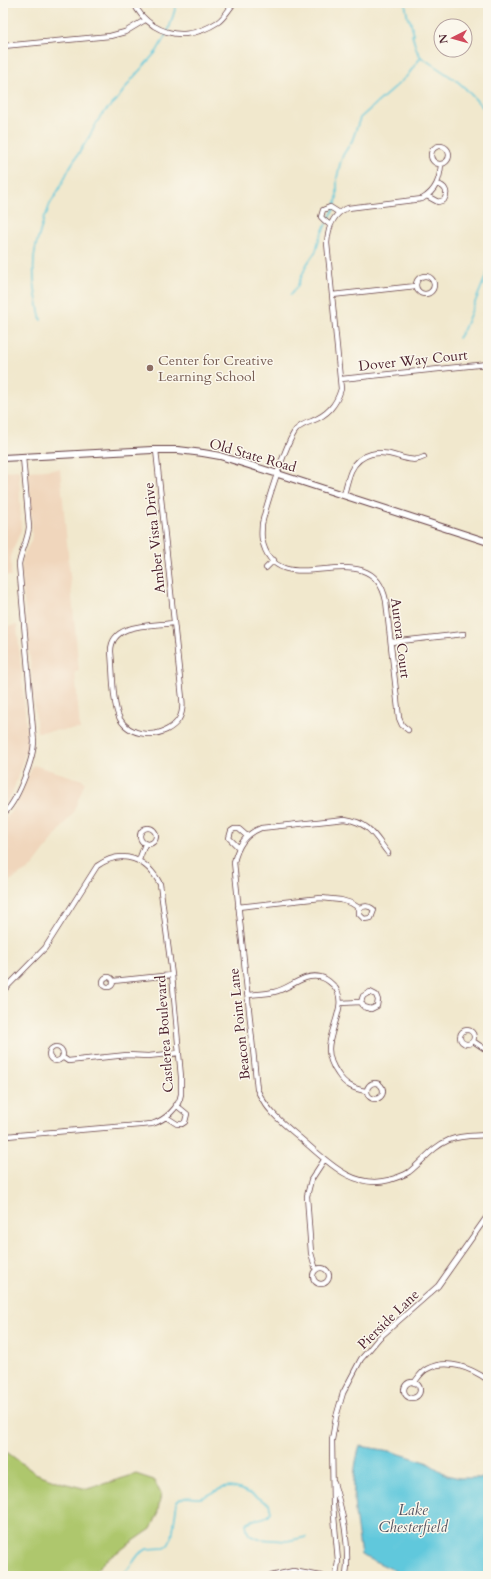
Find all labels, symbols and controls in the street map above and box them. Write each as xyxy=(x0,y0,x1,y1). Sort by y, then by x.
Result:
north arrow xyxy=(433,18,473,58)
text: N xyxy=(436,33,452,45)
street label: Dover Way Court xyxy=(358,345,469,376)
place label: Center for Creative Learning School xyxy=(158,351,273,386)
marker: Center for Creative Learning School xyxy=(145,363,155,373)
street label: Old State Road xyxy=(207,434,299,477)
street label: Amber Vista Drive xyxy=(139,481,170,594)
street label: Aurora Court xyxy=(386,597,415,680)
street label: Beacon Point Lane xyxy=(224,967,255,1081)
street label: Castlerea Boulevard xyxy=(151,974,178,1093)
street label: Pierside Lane xyxy=(353,1285,423,1354)
water label: Lake Chesterfield xyxy=(378,1500,448,1537)

